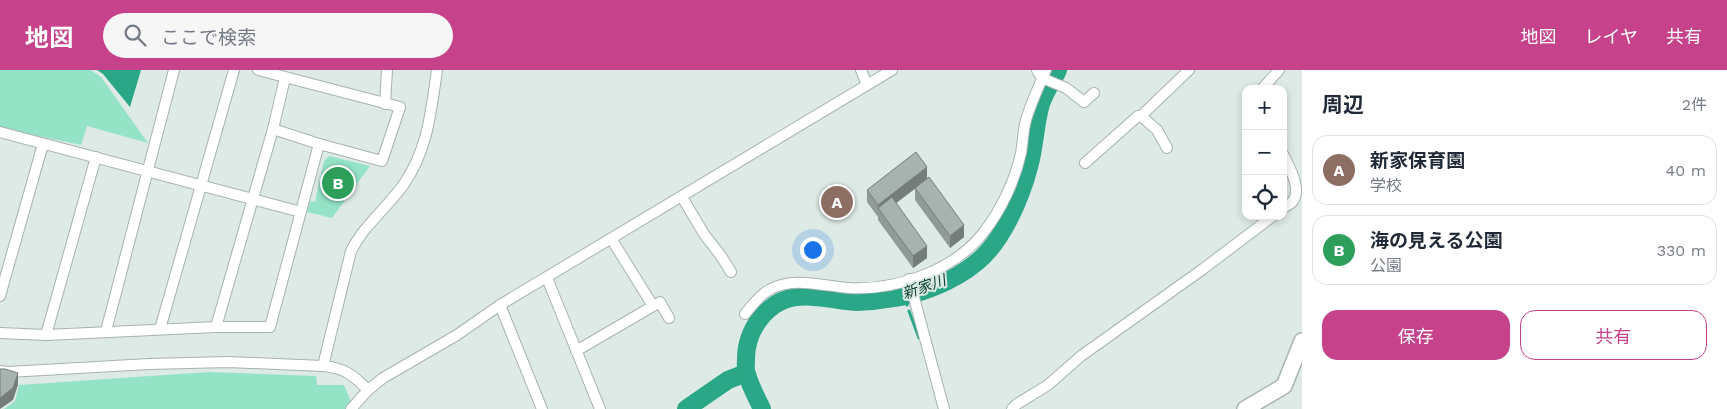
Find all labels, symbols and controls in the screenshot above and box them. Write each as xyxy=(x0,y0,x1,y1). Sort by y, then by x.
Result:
search box xyxy=(103,13,453,58)
icon: search xyxy=(121,21,149,49)
text: 地図 xyxy=(25,24,73,52)
text: ここで検索 xyxy=(161,26,256,49)
text: 地図 xyxy=(1521,26,1557,47)
text: レイヤ xyxy=(1585,26,1638,47)
text: 共有 xyxy=(1666,26,1702,47)
map controls xyxy=(1242,85,1287,220)
button: + xyxy=(1242,85,1287,130)
text: 周辺 xyxy=(1322,92,1364,117)
text: 2件 xyxy=(1682,95,1707,114)
button: − xyxy=(1242,130,1287,175)
text: 新家保育園 xyxy=(1370,149,1465,172)
text: A xyxy=(1334,161,1344,180)
text: 40 m xyxy=(1666,161,1706,180)
pin: B xyxy=(322,164,354,202)
button: locate xyxy=(1242,175,1287,220)
text: 学校 xyxy=(1370,176,1402,195)
pin: A xyxy=(821,183,853,221)
text: 海の見える公園 xyxy=(1370,229,1502,252)
your location xyxy=(800,237,826,263)
text: B xyxy=(1334,241,1344,260)
text: 330 m xyxy=(1657,241,1706,260)
text: 公園 xyxy=(1370,256,1402,275)
water label: 新家川 xyxy=(900,271,950,303)
button: 保存 xyxy=(1322,310,1510,360)
button: 共有 xyxy=(1520,310,1707,360)

